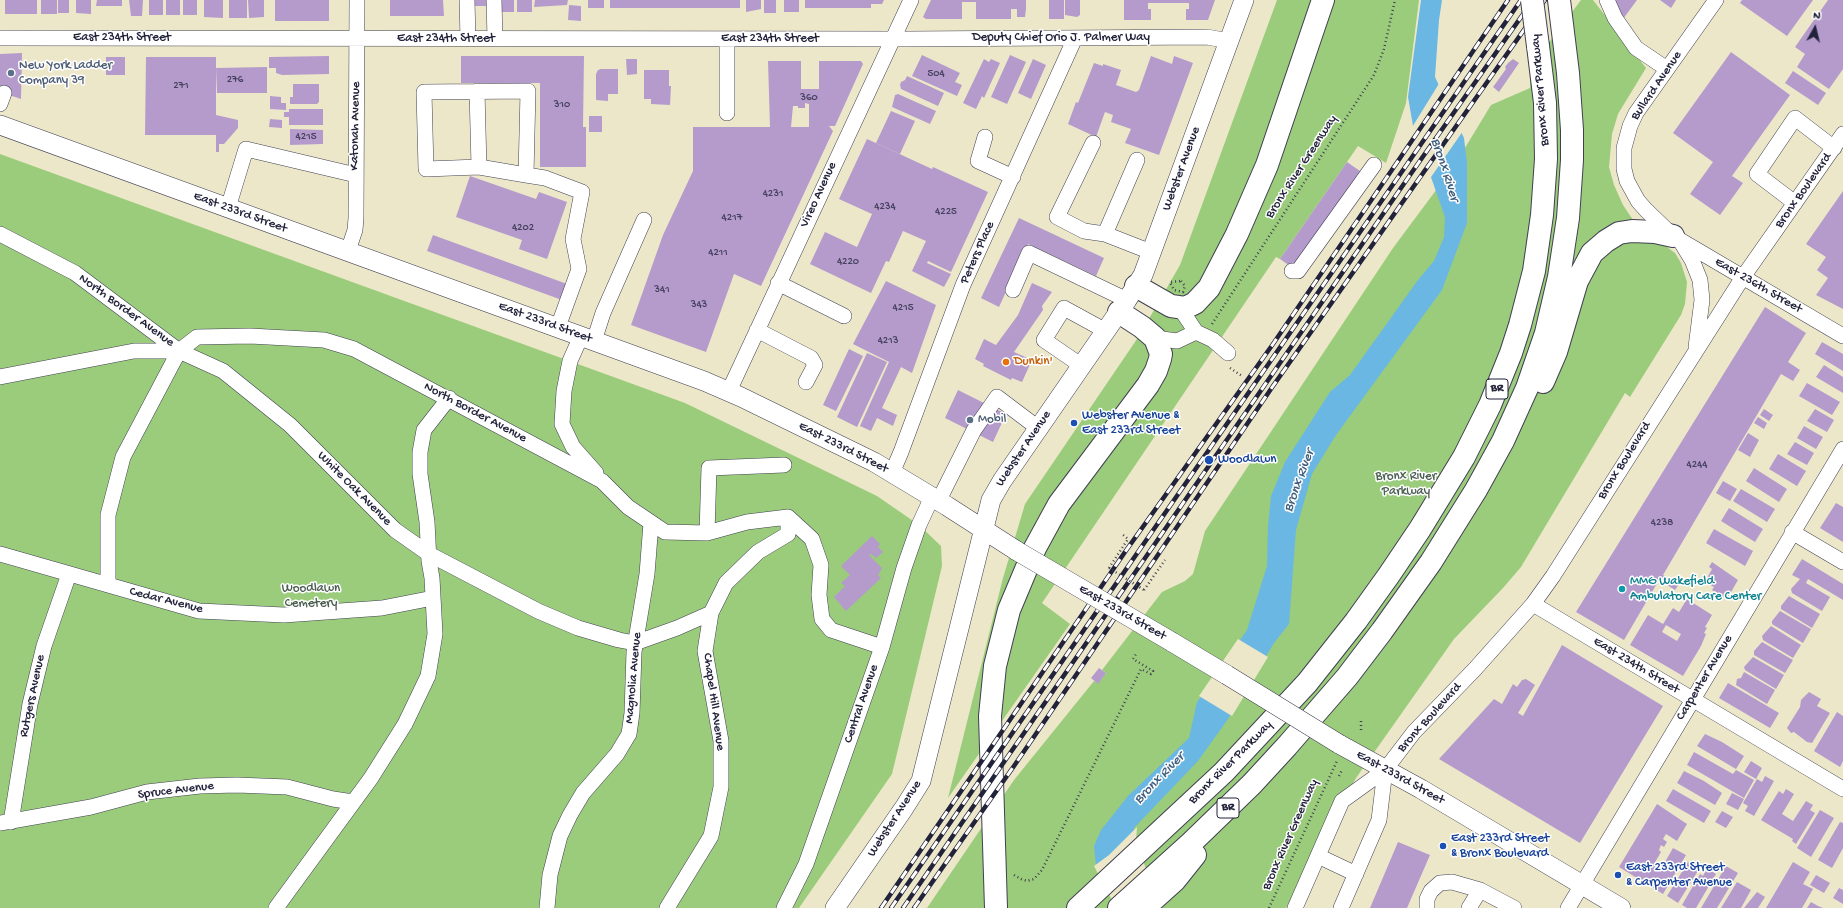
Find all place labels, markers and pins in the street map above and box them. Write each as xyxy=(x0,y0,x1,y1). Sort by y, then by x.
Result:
place label: New York Ladder Company 39 xyxy=(19,58,112,89)
marker: New York Ladder Company 39 xyxy=(6,68,16,78)
place label: Dunkin' xyxy=(1014,354,1053,370)
marker: Dunkin' xyxy=(1001,357,1011,367)
place label: Webster Avenue & East 233rd Street xyxy=(1082,408,1180,439)
place label: Mobil xyxy=(978,412,1006,428)
marker: Mobil xyxy=(965,415,975,425)
marker: Webster Avenue & East 233rd Street xyxy=(1069,418,1079,428)
place label: Woodlawn xyxy=(1218,452,1276,468)
marker: Woodlawn xyxy=(1203,454,1215,466)
place label: MMG Wakefield Ambulatory Care Center xyxy=(1630,574,1761,605)
marker: MMG Wakefield Ambulatory Care Center xyxy=(1617,584,1627,594)
place label: East 233rd Street & Bronx Boulevard xyxy=(1451,831,1549,862)
marker: East 233rd Street & Bronx Boulevard xyxy=(1438,841,1448,851)
place label: East 233rd Street & Carpenter Avenue xyxy=(1626,860,1732,891)
marker: East 233rd Street & Carpenter Avenue xyxy=(1613,870,1623,880)

